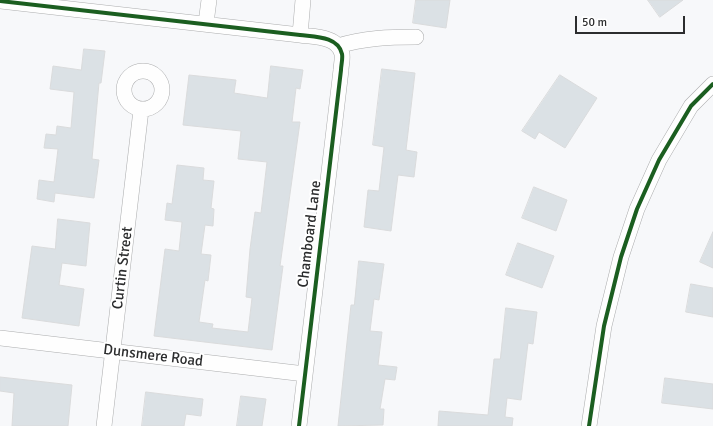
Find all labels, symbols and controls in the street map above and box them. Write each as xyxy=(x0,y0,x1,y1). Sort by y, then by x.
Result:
scale bar xyxy=(577,8,687,34)
text: 50 m xyxy=(582,15,607,30)
street label: Chamboard Lane xyxy=(295,179,325,289)
street label: Curtin Street xyxy=(109,226,137,310)
street label: Dunsmere Road xyxy=(102,341,204,371)

